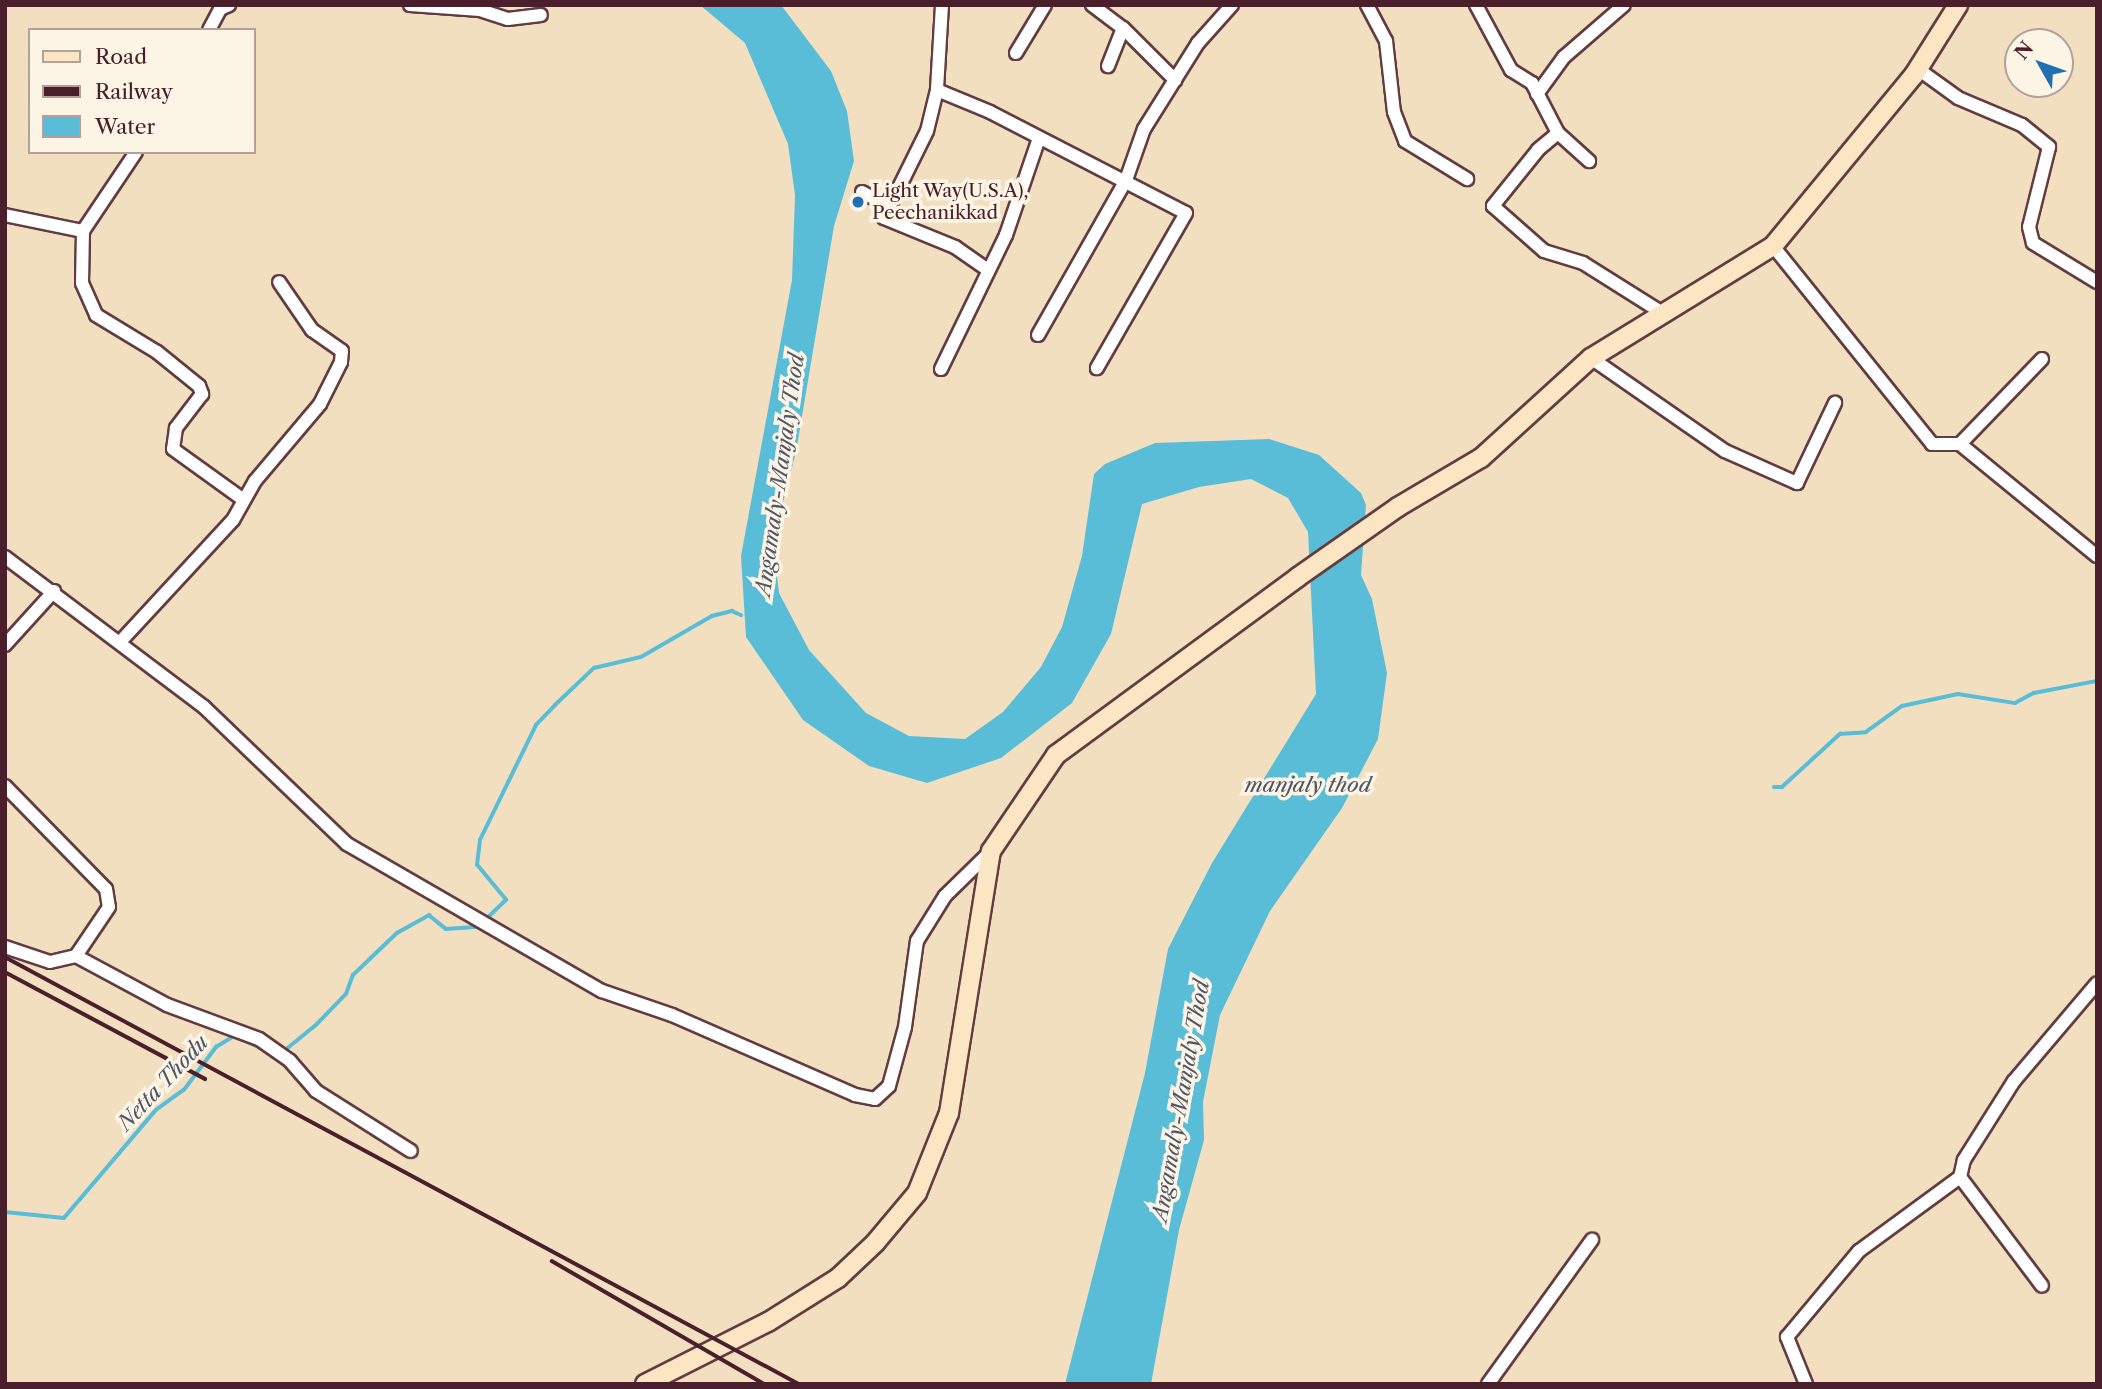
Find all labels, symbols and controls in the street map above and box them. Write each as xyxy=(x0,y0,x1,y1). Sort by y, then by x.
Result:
legend xyxy=(28,28,256,154)
north arrow xyxy=(2004,28,2074,98)
text: N xyxy=(2010,37,2038,64)
text: Road xyxy=(95,44,147,69)
text: Railway xyxy=(95,79,173,104)
text: Water xyxy=(95,114,155,139)
place label: Light Way(U.S.A), Peechanikkad xyxy=(872,180,1029,224)
marker: Light Way(U.S.A), Peechanikkad xyxy=(850,194,866,210)
water label: Angamaly-Manjaly Thod xyxy=(751,352,809,598)
water label: manjaly thod xyxy=(1245,772,1371,798)
water label: Angamaly-Manjaly Thod xyxy=(1147,978,1215,1224)
water label: Netta Thodu xyxy=(113,1030,213,1136)

